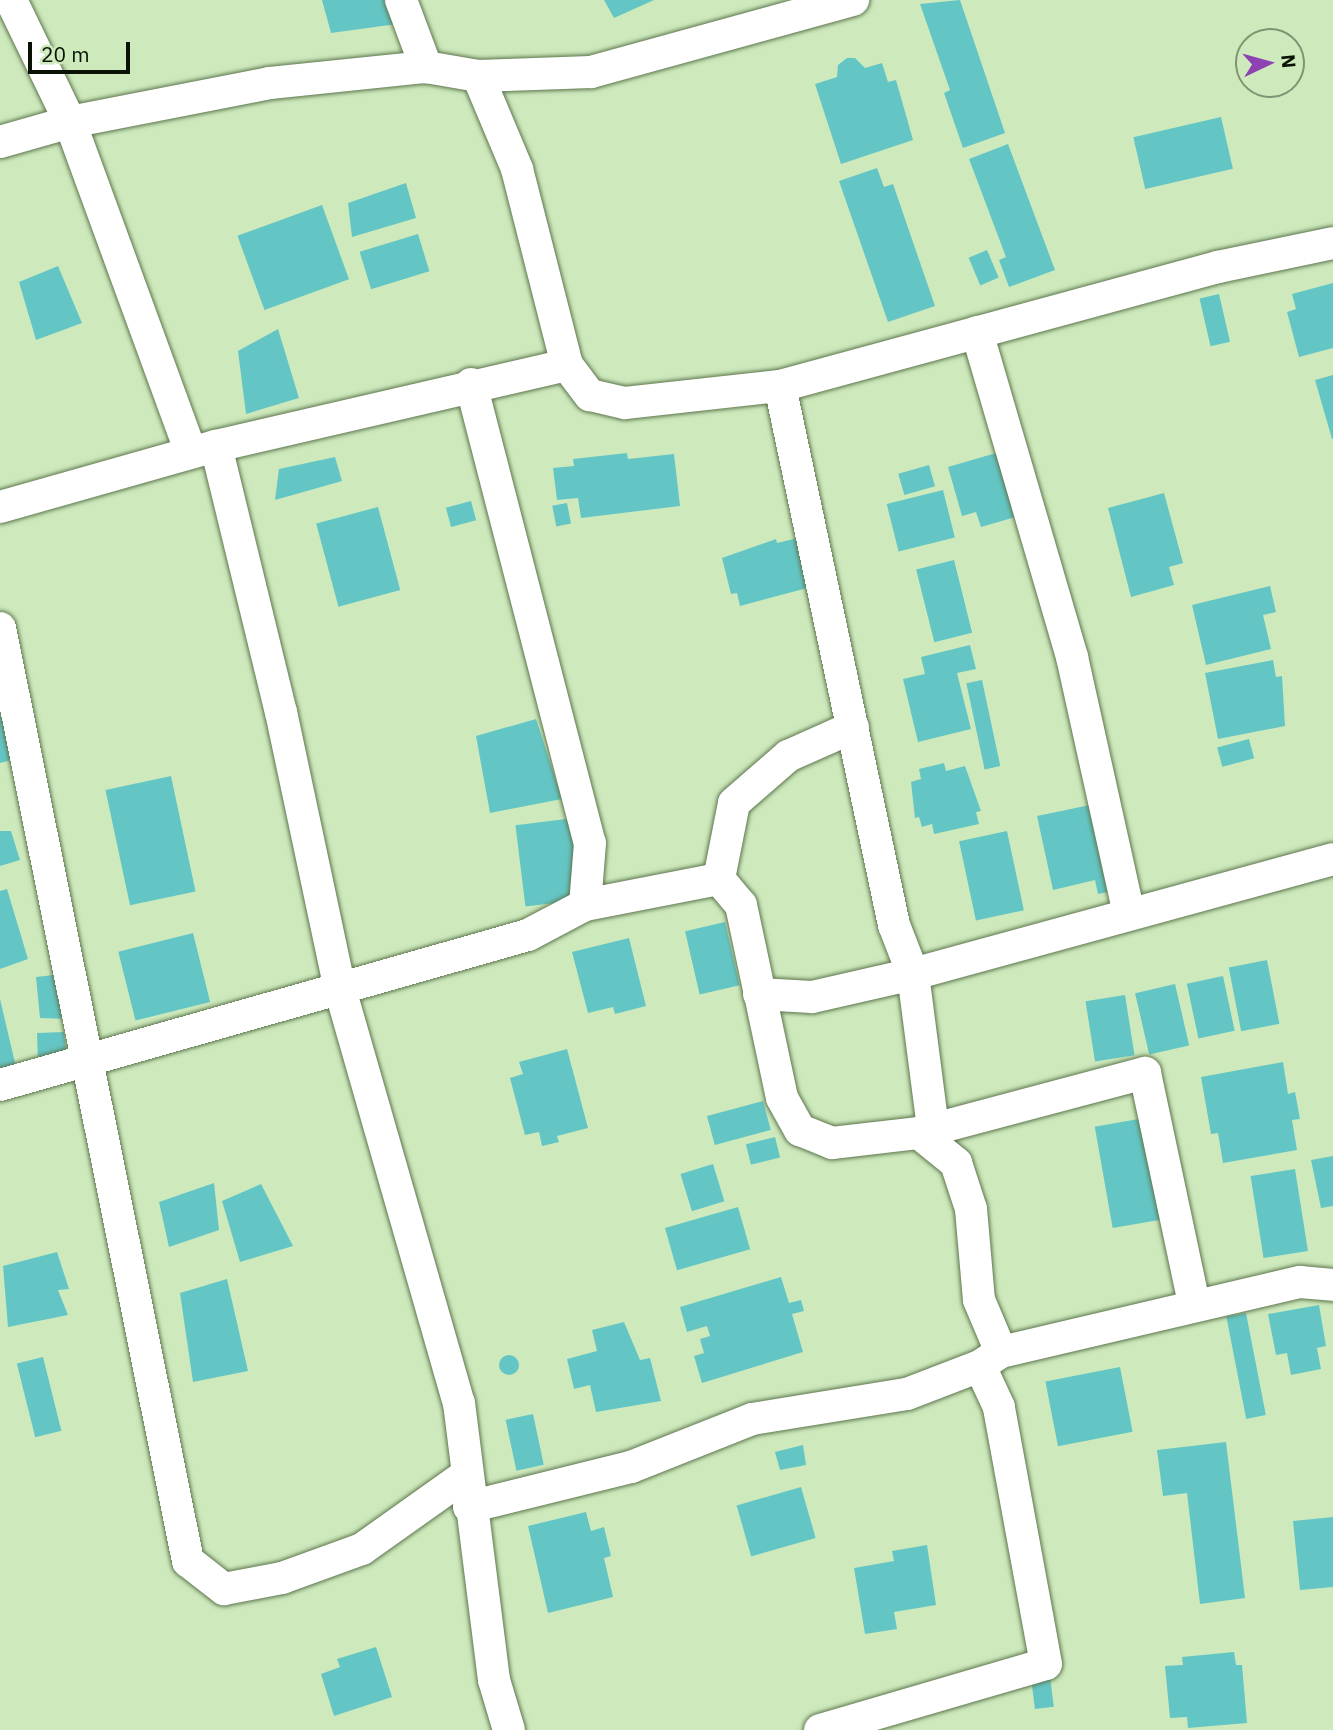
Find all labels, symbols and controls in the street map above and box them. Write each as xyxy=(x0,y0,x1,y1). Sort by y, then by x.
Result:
scale bar xyxy=(32,28,133,72)
north arrow xyxy=(1235,28,1305,98)
text: 20 m xyxy=(41,40,90,68)
text: N xyxy=(1276,53,1301,69)

